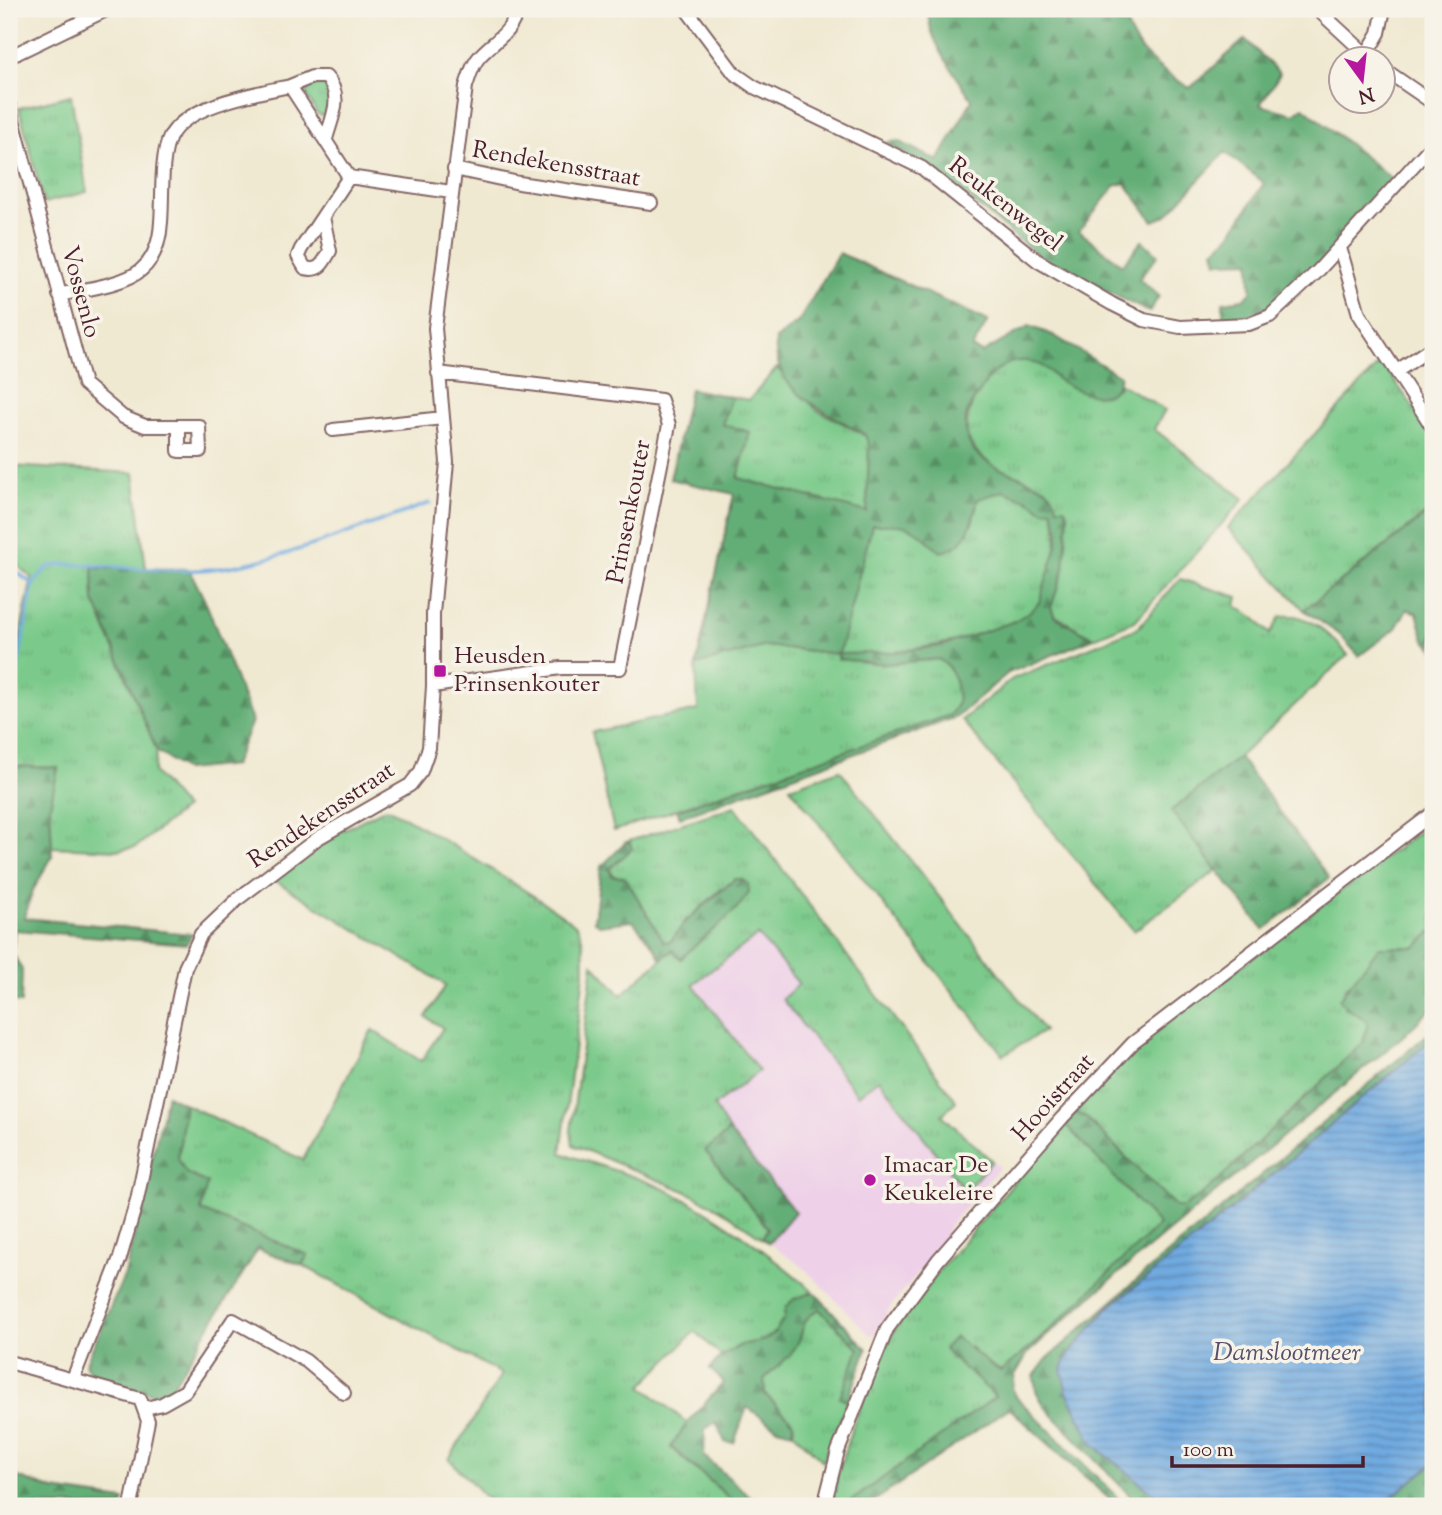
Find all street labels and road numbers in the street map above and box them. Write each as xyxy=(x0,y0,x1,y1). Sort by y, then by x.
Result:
street label: Rendekensstraat xyxy=(469,133,643,197)
street label: Reukenwegel xyxy=(941,150,1070,261)
street label: Vossenlo xyxy=(51,242,109,342)
street label: Prinsenkouter xyxy=(599,437,661,587)
street label: Rendekensstraat xyxy=(242,754,402,878)
street label: Hooistraat xyxy=(1005,1046,1103,1150)

